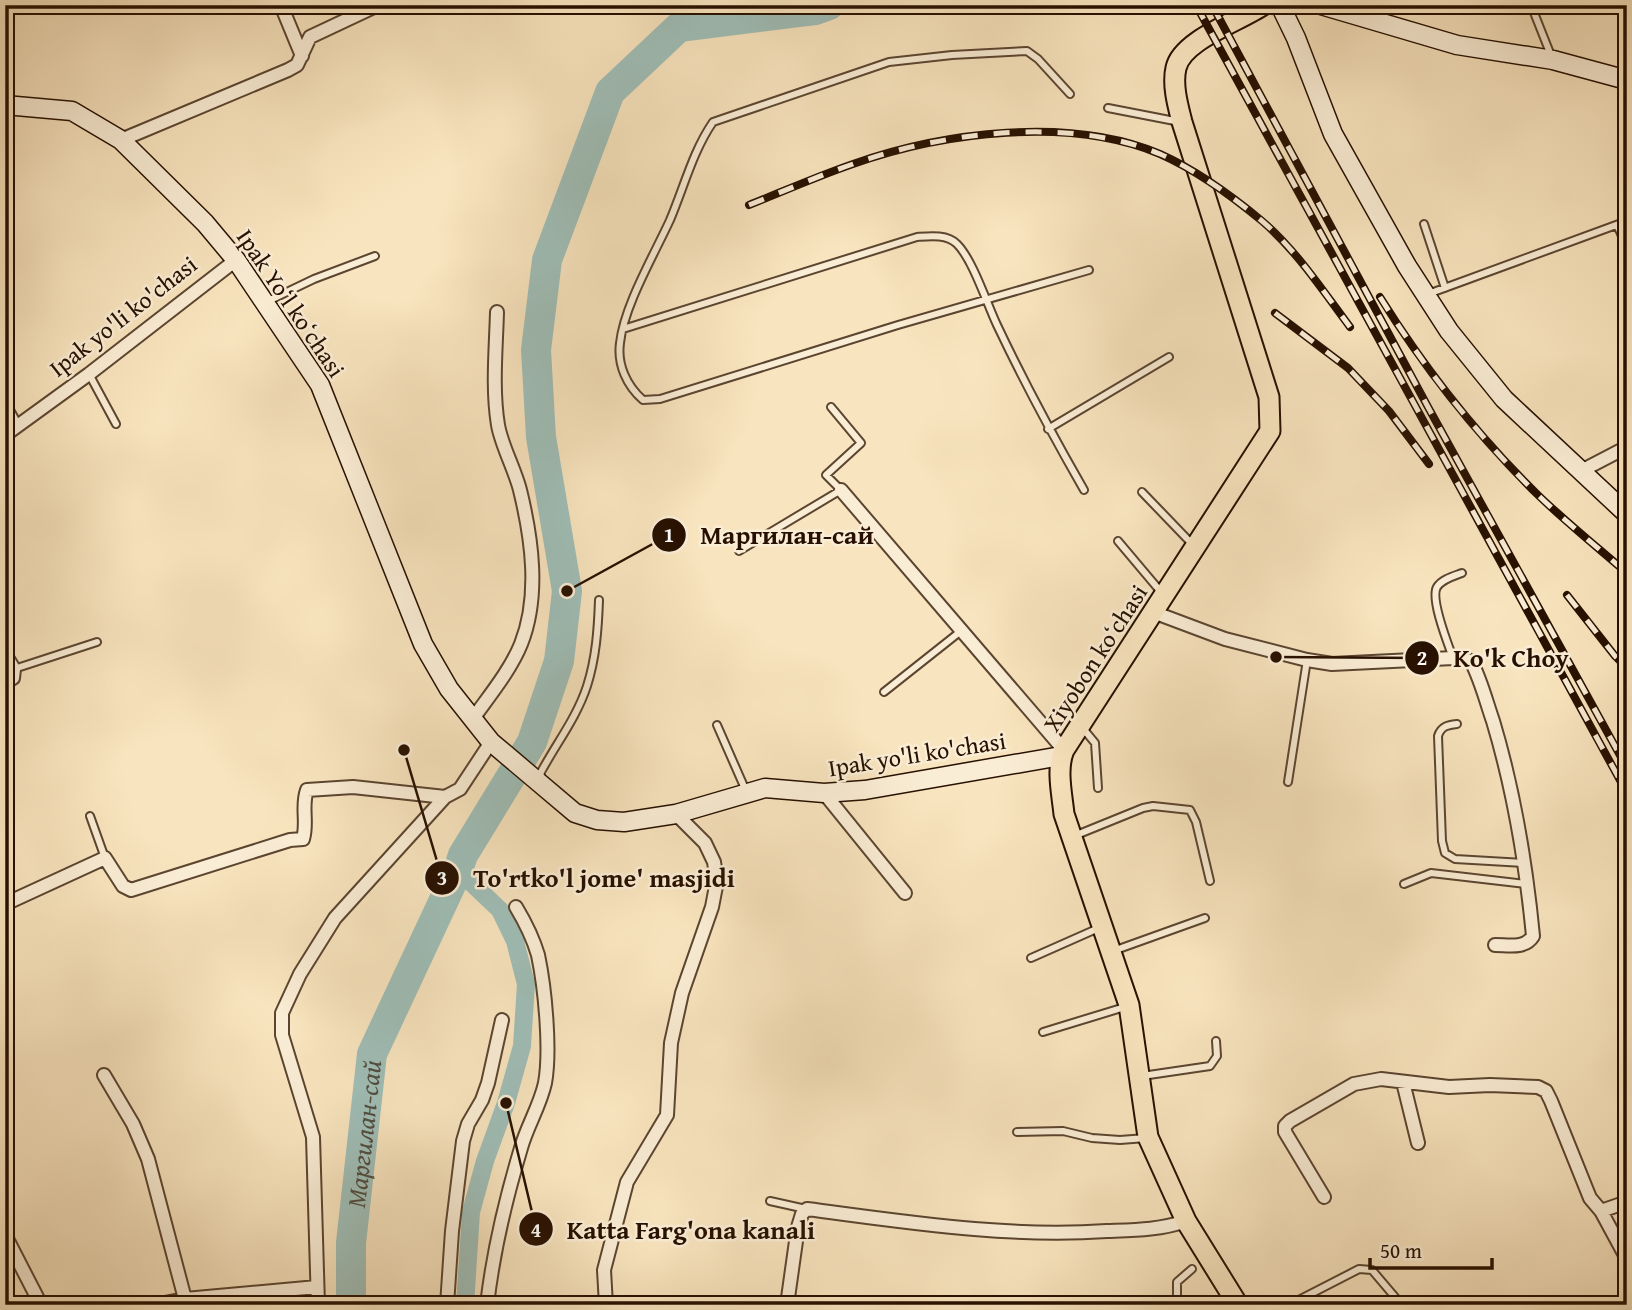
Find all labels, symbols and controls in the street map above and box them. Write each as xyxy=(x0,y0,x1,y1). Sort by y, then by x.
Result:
street label: Ipak Yoʻl koʻchasi xyxy=(228,222,354,384)
street label: Ipak yo'li ko'chasi xyxy=(42,247,205,385)
callout: Маргилан-сай xyxy=(651,511,888,558)
text: Маргилан-сай xyxy=(700,515,874,554)
text: 1 xyxy=(664,519,674,550)
street label: Xiyobon koʻchasi xyxy=(1034,577,1156,739)
callout: Ko'k Choy xyxy=(1404,634,1582,681)
text: Ko'k Choy xyxy=(1453,638,1569,677)
text: 2 xyxy=(1417,642,1427,673)
street label: Ipak yo'li ko'chasi xyxy=(826,723,1009,785)
callout: To'rtko'l jome' masjidi xyxy=(424,854,749,901)
text: To'rtko'l jome' masjidi xyxy=(473,858,735,897)
text: 3 xyxy=(437,862,447,893)
water label: Маргилан-сай xyxy=(336,1058,391,1210)
callout: Katta Farg'ona kanali xyxy=(518,1206,829,1253)
text: Katta Farg'ona kanali xyxy=(567,1210,815,1249)
text: 4 xyxy=(531,1214,542,1245)
scale bar xyxy=(1370,1226,1492,1270)
text: 50 m xyxy=(1380,1235,1422,1266)

